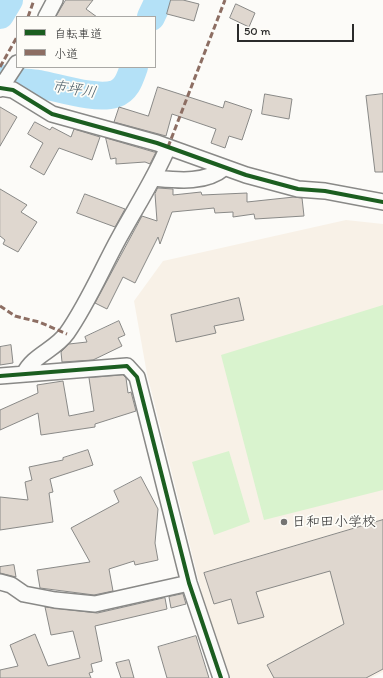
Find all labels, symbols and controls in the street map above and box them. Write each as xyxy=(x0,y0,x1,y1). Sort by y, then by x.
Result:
legend xyxy=(16,16,156,68)
scale bar xyxy=(239,16,356,42)
text: 50 m xyxy=(244,24,270,38)
text: 自転車道 xyxy=(54,27,102,41)
text: 小道 xyxy=(54,47,78,61)
water label: 市坪川 xyxy=(50,78,98,102)
place label: 日和田小学校 xyxy=(292,514,376,530)
marker: 日和田小学校 xyxy=(279,517,289,527)

